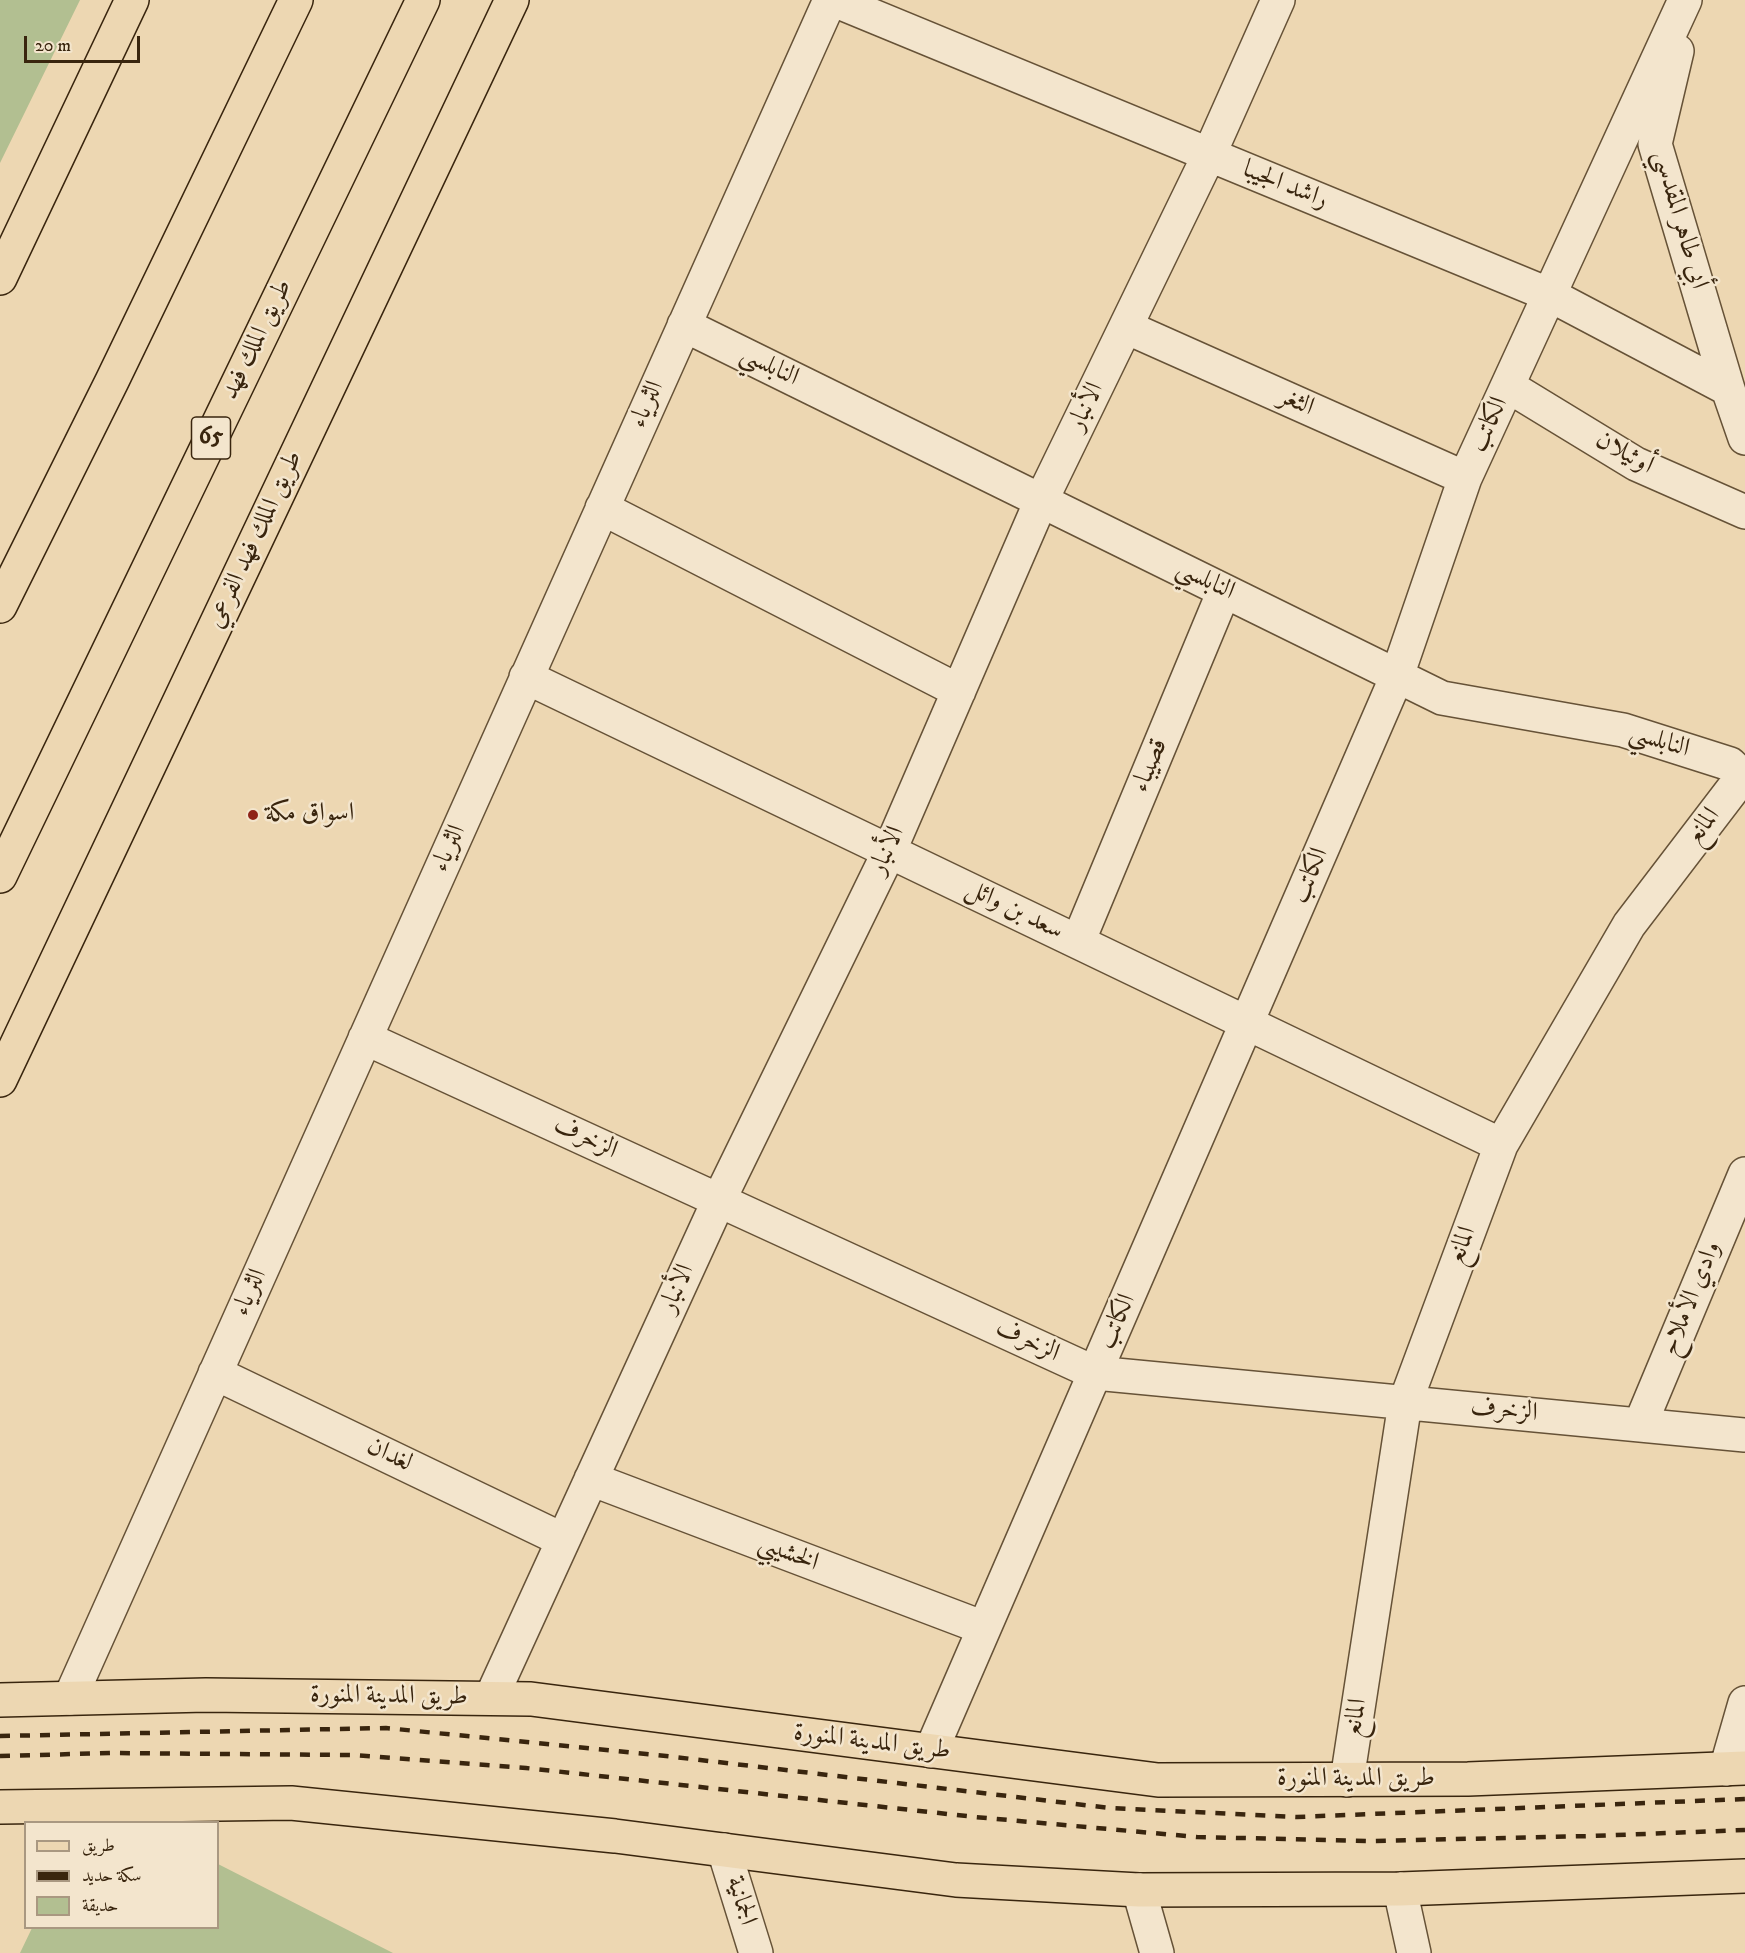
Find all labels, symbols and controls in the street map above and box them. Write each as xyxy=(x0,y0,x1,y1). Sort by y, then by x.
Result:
scale bar xyxy=(27,24,142,62)
text: 20 m xyxy=(35,35,71,57)
street label: أبي طاهر المقدسي xyxy=(1644,147,1714,293)
street label: راشد الجيبا xyxy=(1238,155,1332,217)
street label: طريق الملك فهد xyxy=(215,275,301,405)
street label: النابلسي xyxy=(735,340,803,394)
street label: الثرياء xyxy=(624,377,672,433)
street label: الأنبار xyxy=(1062,378,1112,436)
street label: الثغر xyxy=(1274,382,1318,424)
street label: الكاتب xyxy=(1464,392,1516,458)
road number: 65 xyxy=(192,417,230,459)
street label: أوثيلان xyxy=(1589,425,1659,483)
street label: طريق الملك فهد الفرعي xyxy=(201,446,311,634)
street label: النابلسي xyxy=(1171,554,1239,608)
street label: النابلسي xyxy=(1625,718,1693,766)
street label: قصيباء xyxy=(1126,735,1176,797)
place label: اسواق مكة xyxy=(265,799,354,831)
street label: المانع xyxy=(1680,802,1728,852)
marker: اسواق مكة xyxy=(246,808,260,822)
street label: الثرياء xyxy=(426,821,474,877)
street label: الأنبار xyxy=(863,822,913,880)
street label: الكاتب xyxy=(1285,844,1337,908)
street label: سعد بن وائل xyxy=(960,874,1068,948)
street label: الزخرف xyxy=(548,1111,622,1167)
street label: المانع xyxy=(1442,1222,1484,1270)
street label: وادي الأملاح xyxy=(1655,1237,1729,1361)
street label: الأنبار xyxy=(654,1260,702,1318)
street label: الثرياء xyxy=(227,1265,275,1321)
street label: الكاتب xyxy=(1092,1290,1144,1354)
street label: الزخرف xyxy=(990,1314,1064,1370)
street label: الزخرف xyxy=(1469,1394,1539,1430)
street label: لغدان xyxy=(361,1432,417,1480)
street label: الخشيبي xyxy=(753,1528,823,1580)
street label: طريق المدينة المنورة xyxy=(310,1680,468,1714)
street label: المانع xyxy=(1339,1697,1375,1739)
street label: طريق المدينة المنورة xyxy=(792,1718,952,1768)
street label: طريق المدينة المنورة xyxy=(1277,1764,1435,1796)
legend xyxy=(24,1821,219,1929)
text: طريق xyxy=(82,1835,115,1857)
text: سكة حديد xyxy=(82,1865,142,1887)
street label: الجمانية xyxy=(718,1873,762,1929)
text: حديقة xyxy=(82,1895,118,1917)

